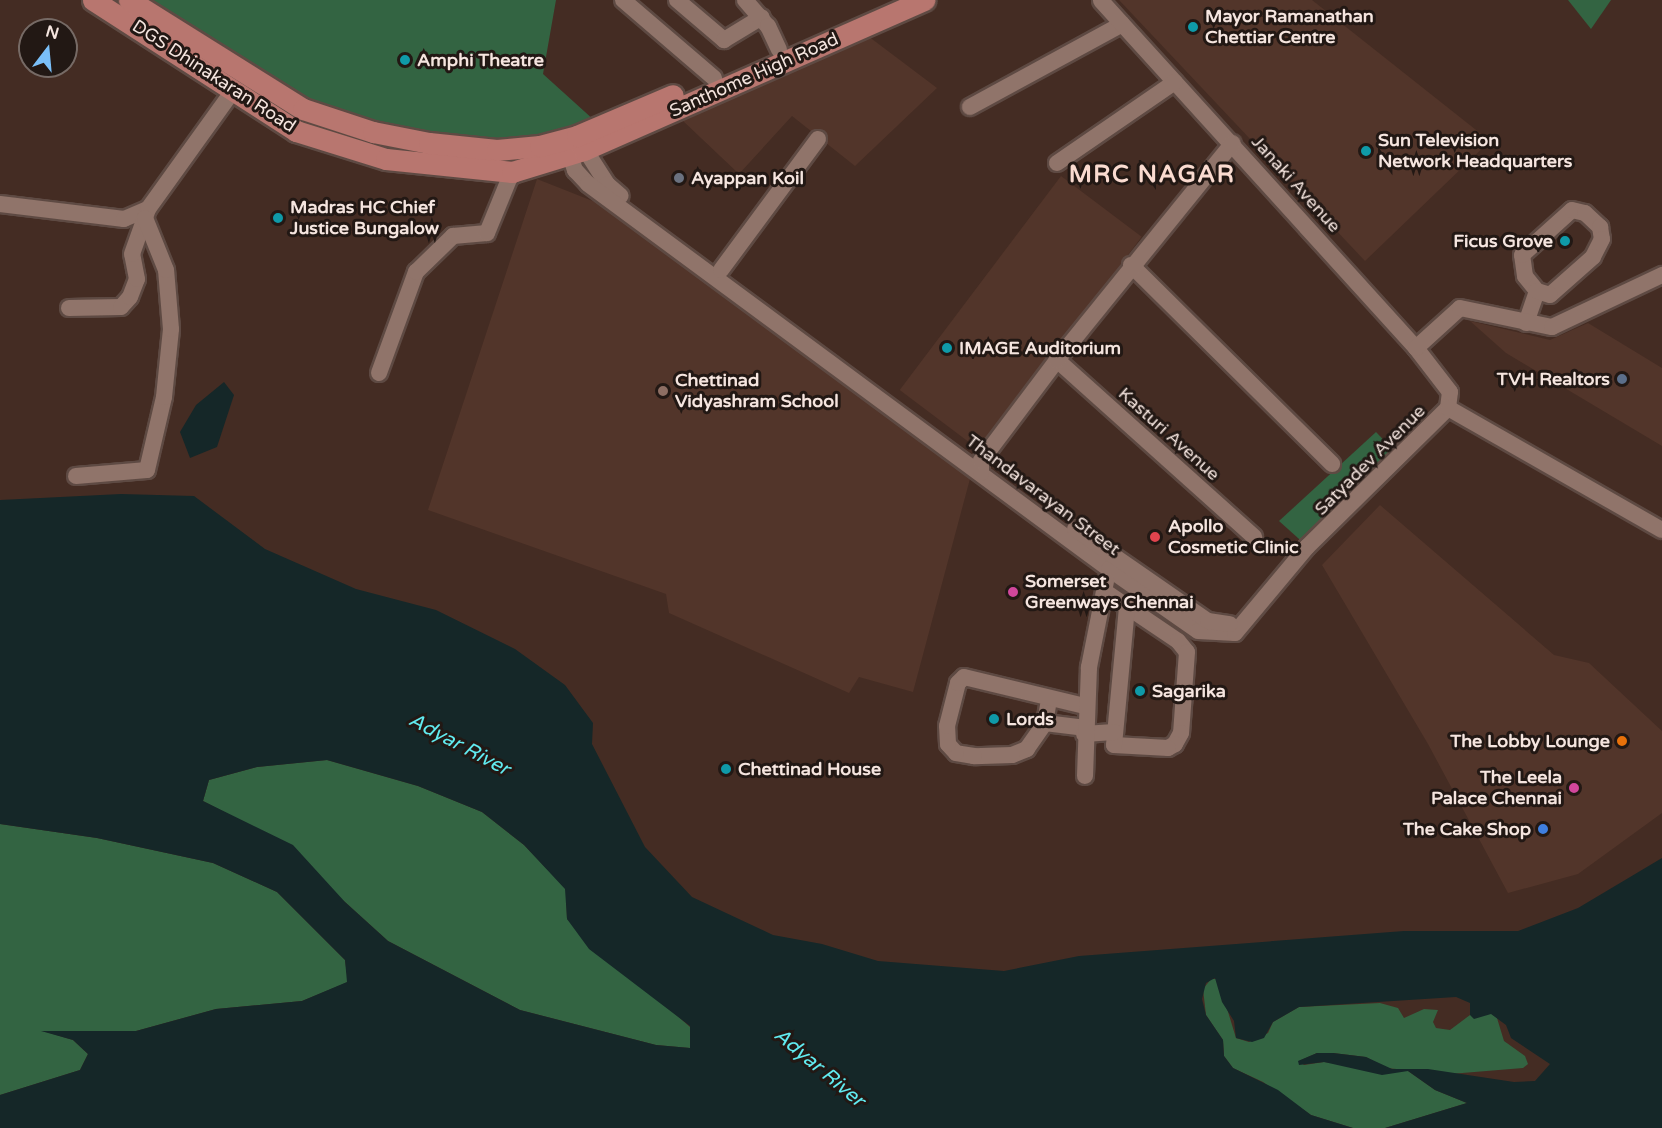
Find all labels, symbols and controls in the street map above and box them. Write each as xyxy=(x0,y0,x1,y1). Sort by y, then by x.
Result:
place label: Mayor Ramanathan Chettiar Centre xyxy=(1205,6,1374,48)
street label: DGS Dhinakaran Road xyxy=(128,15,300,137)
north arrow xyxy=(18,18,78,78)
marker: Mayor Ramanathan Chettiar Centre xyxy=(1186,20,1200,34)
text: N xyxy=(43,21,61,44)
street label: Santhome High Road xyxy=(666,28,842,122)
place label: Amphi Theatre xyxy=(417,49,544,71)
marker: Amphi Theatre xyxy=(398,53,412,67)
place label: Sun Television Network Headquarters xyxy=(1378,130,1572,172)
street label: Janaki Avenue xyxy=(1247,131,1345,237)
marker: Sun Television Network Headquarters xyxy=(1359,144,1373,158)
district label: MRC NAGAR xyxy=(1069,161,1235,189)
place label: Ayappan Koil xyxy=(691,167,804,189)
marker: Ayappan Koil xyxy=(672,171,686,185)
place label: Madras HC Chief Justice Bungalow xyxy=(290,197,439,240)
marker: Madras HC Chief Justice Bungalow xyxy=(271,211,285,225)
place label: Ficus Grove xyxy=(1453,230,1553,252)
marker: Ficus Grove xyxy=(1558,234,1572,248)
place label: IMAGE Auditorium xyxy=(959,337,1121,359)
marker: IMAGE Auditorium xyxy=(940,341,954,355)
place label: TVH Realtors xyxy=(1497,368,1610,390)
place label: Chettinad Vidyashram School xyxy=(675,370,839,412)
marker: TVH Realtors xyxy=(1615,372,1629,386)
street label: Kasturi Avenue xyxy=(1114,383,1224,485)
marker: Chettinad Vidyashram School xyxy=(656,384,670,398)
street label: Satyadev Avenue xyxy=(1310,400,1430,520)
street label: Thandavarayan Street xyxy=(962,430,1124,560)
place label: Apollo Cosmetic Clinic xyxy=(1168,516,1299,558)
marker: Apollo Cosmetic Clinic xyxy=(1146,528,1164,546)
place label: Somerset Greenways Chennai xyxy=(1025,571,1194,614)
marker: Somerset Greenways Chennai xyxy=(1006,585,1020,599)
place label: Sagarika xyxy=(1152,680,1226,702)
marker: Sagarika xyxy=(1133,684,1147,698)
water label: Adyar River xyxy=(405,708,513,782)
place label: Lords xyxy=(1006,708,1054,730)
marker: Lords xyxy=(987,712,1001,726)
place label: The Lobby Lounge xyxy=(1450,730,1610,752)
marker: The Lobby Lounge xyxy=(1615,734,1629,748)
place label: Chettinad House xyxy=(738,758,881,780)
marker: Chettinad House xyxy=(719,762,733,776)
place label: The Leela Palace Chennai xyxy=(1431,767,1562,810)
marker: The Leela Palace Chennai xyxy=(1567,781,1581,795)
place label: The Cake Shop xyxy=(1403,818,1531,840)
marker: The Cake Shop xyxy=(1536,822,1550,836)
water label: Adyar River xyxy=(769,1023,869,1113)

